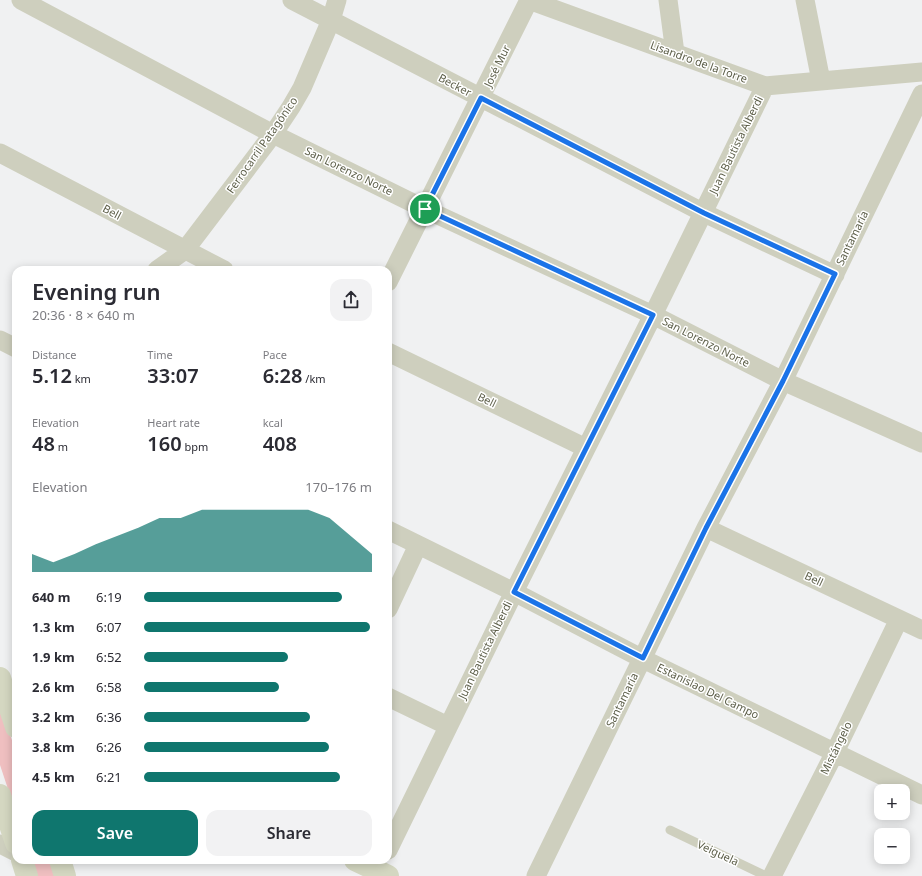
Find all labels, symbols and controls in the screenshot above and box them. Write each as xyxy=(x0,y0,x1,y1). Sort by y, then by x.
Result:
street label: Lisandro de la Torre xyxy=(649,37,750,86)
street label: José Mur xyxy=(479,42,513,90)
street label: Becker xyxy=(436,70,475,100)
street label: Ferrocarril Patagónico xyxy=(223,93,301,196)
street label: Juan Bautista Alberdi xyxy=(705,93,766,197)
street label: San Lorenzo Norte xyxy=(303,143,396,198)
pin xyxy=(408,192,442,226)
icon: arrive xyxy=(414,198,436,220)
street label: Bell xyxy=(100,200,124,223)
street label: Santamaría xyxy=(832,208,871,268)
text: Evening run xyxy=(32,276,161,306)
button: share xyxy=(330,279,372,321)
text: 20:36 · 8 × 640 m xyxy=(32,306,135,324)
street label: San Lorenzo Norte xyxy=(660,313,752,370)
text: Distance xyxy=(32,347,77,362)
text: Time xyxy=(147,347,173,362)
text: Pace xyxy=(263,347,287,362)
text: 5.12 xyxy=(32,362,72,389)
text: 33:07 xyxy=(147,362,199,389)
text: 6:28 xyxy=(263,362,303,389)
text: km xyxy=(72,371,91,386)
text: /km xyxy=(303,371,326,386)
street label: Bell xyxy=(475,389,499,410)
text: Elevation xyxy=(32,415,79,430)
text: Heart rate xyxy=(147,415,200,430)
text: kcal xyxy=(263,415,283,430)
text: 48 xyxy=(32,430,55,457)
text: 160 xyxy=(147,430,182,457)
text: 408 xyxy=(263,430,297,457)
text: m xyxy=(55,439,68,454)
text: bpm xyxy=(182,439,208,454)
text: Elevation xyxy=(32,478,88,496)
text: 170–176 m xyxy=(305,478,372,496)
street label: Bell xyxy=(802,568,826,589)
text: 640 m xyxy=(32,588,70,606)
text: 6:19 xyxy=(96,588,122,606)
street label: Juan Bautista Alberdi xyxy=(454,598,515,702)
text: 1.3 km xyxy=(32,618,75,636)
text: 6:07 xyxy=(96,618,122,636)
text: 1.9 km xyxy=(32,648,75,666)
text: 6:52 xyxy=(96,648,122,666)
street label: Estanislao Del Campo xyxy=(655,659,762,722)
street label: Santamaría xyxy=(602,670,641,730)
text: 2.6 km xyxy=(32,678,75,696)
text: 6:58 xyxy=(96,678,122,696)
text: 3.2 km xyxy=(32,708,75,726)
text: 6:36 xyxy=(96,708,122,726)
street label: Mistángelo xyxy=(816,718,855,777)
text: 3.8 km xyxy=(32,738,75,756)
text: 6:26 xyxy=(96,738,122,756)
text: 4.5 km xyxy=(32,768,75,786)
text: 6:21 xyxy=(96,768,122,786)
map controls xyxy=(874,784,910,864)
button: + xyxy=(874,784,910,820)
button: Save xyxy=(32,810,198,856)
button: Share xyxy=(206,810,372,856)
button: − xyxy=(874,828,910,864)
street label: Veiguela xyxy=(695,836,741,869)

